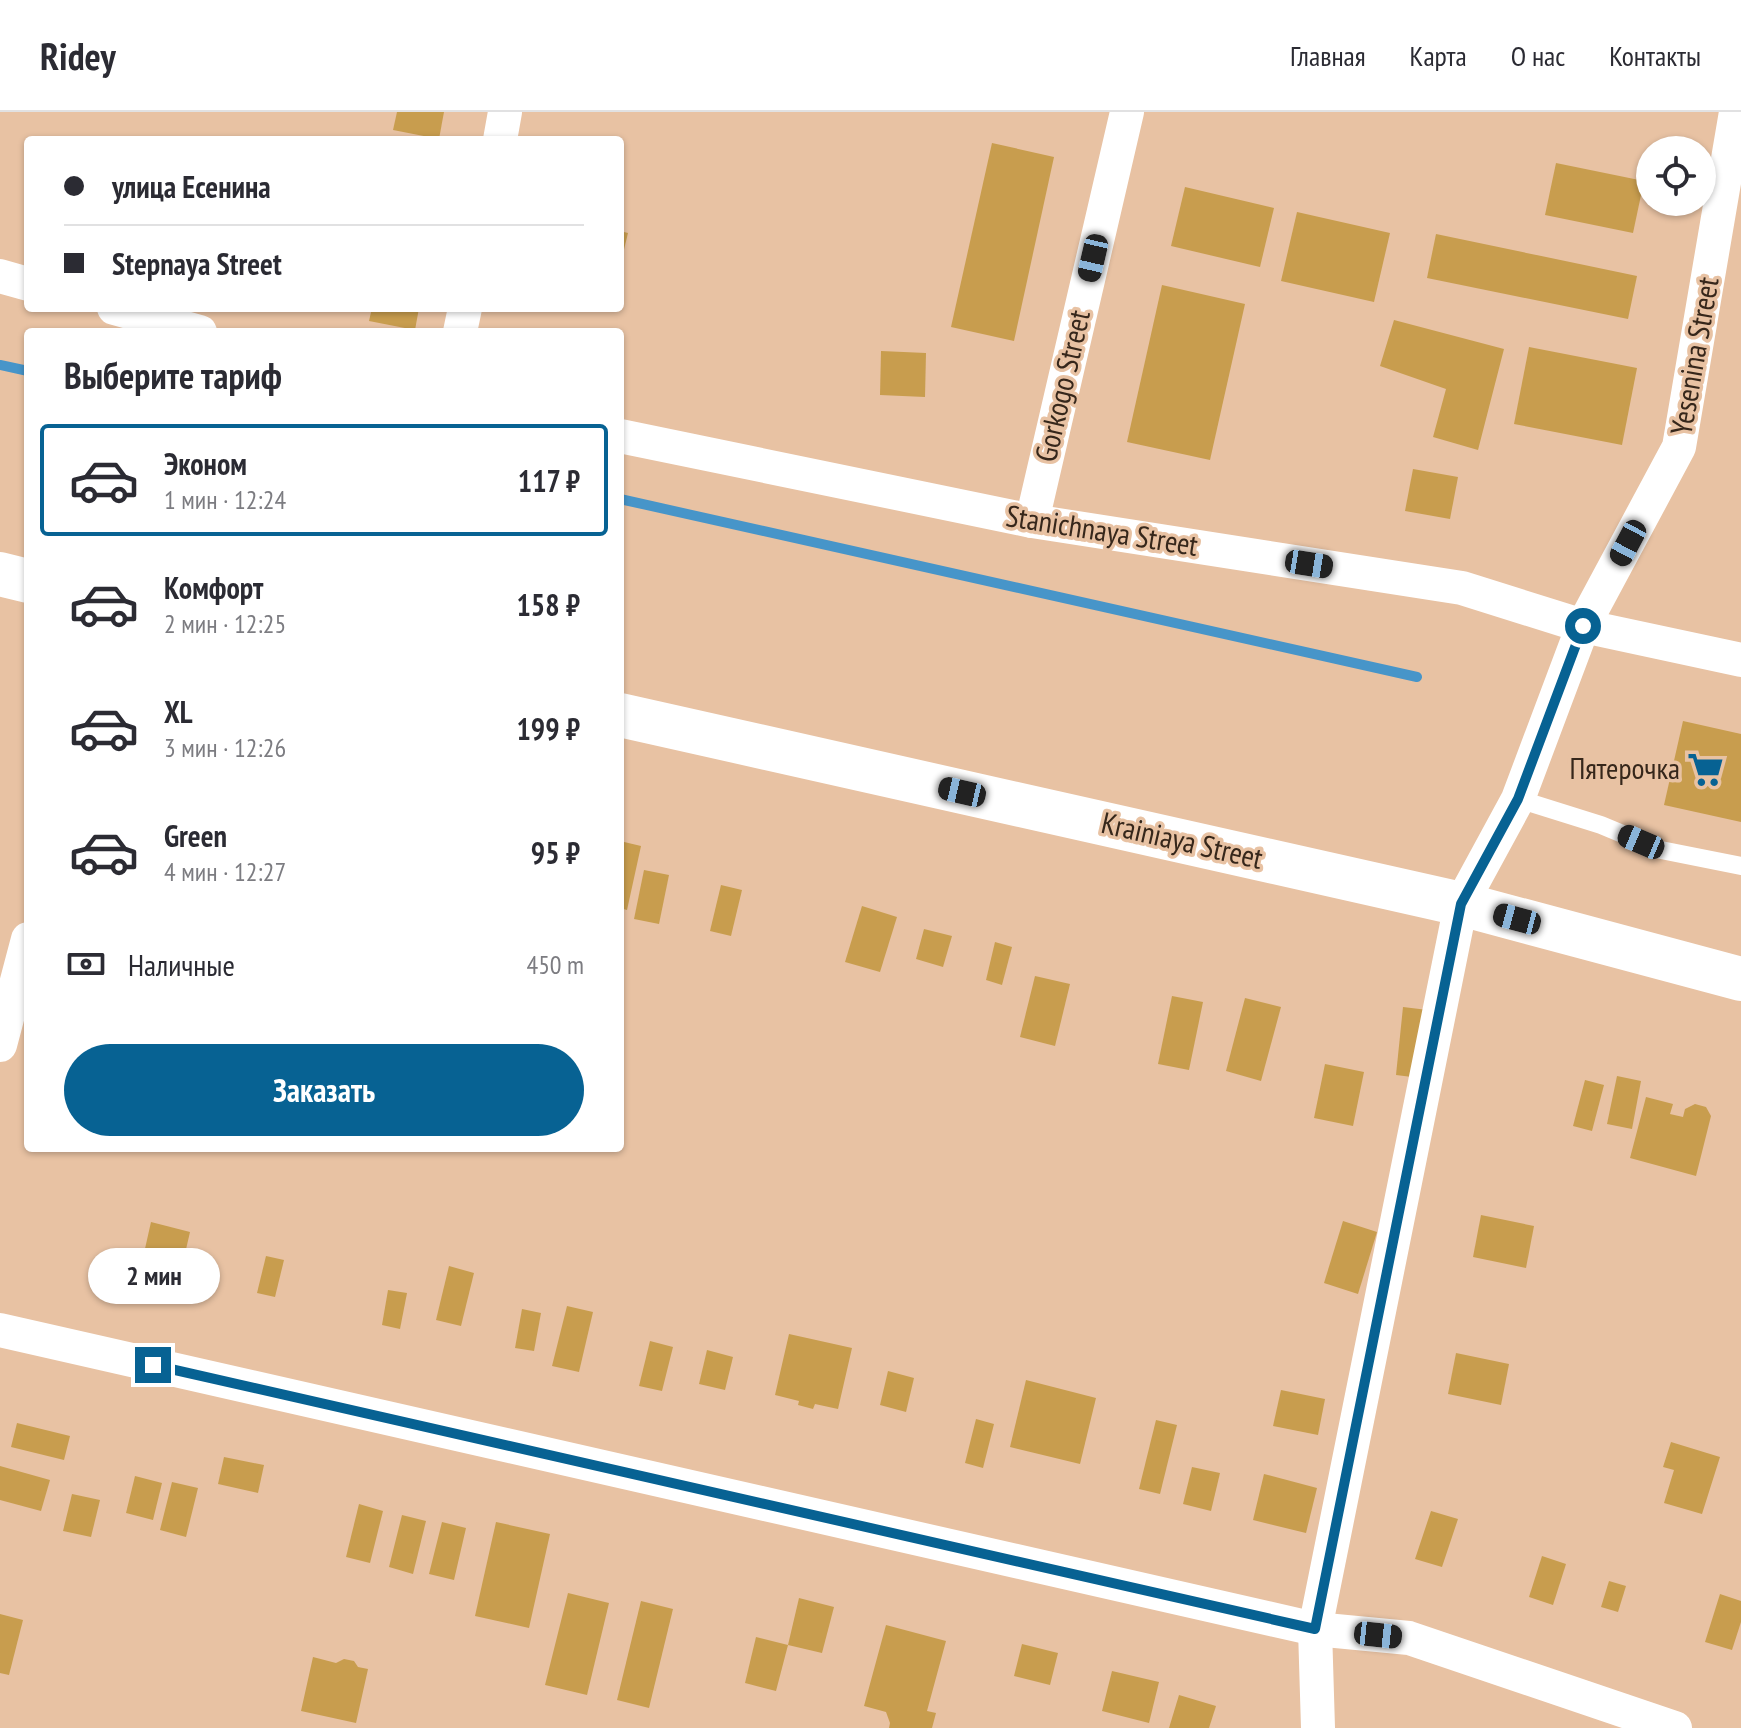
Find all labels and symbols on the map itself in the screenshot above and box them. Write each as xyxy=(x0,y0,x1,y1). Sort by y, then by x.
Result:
car xyxy=(1076,232,1110,284)
street label: Yesenina Street xyxy=(1660,273,1727,438)
street label: Gorkogo Street xyxy=(1025,305,1098,465)
street label: Stanichnaya Street xyxy=(1004,495,1202,564)
car xyxy=(1606,516,1650,570)
car xyxy=(1283,548,1335,580)
route start xyxy=(1565,608,1601,644)
place label: Пятерочка xyxy=(1569,748,1680,787)
supermarket icon: Пятерочка xyxy=(1687,750,1725,788)
car xyxy=(936,775,988,809)
street label: Krainiaya Street xyxy=(1098,802,1268,877)
car xyxy=(1614,822,1668,862)
car xyxy=(1491,901,1543,937)
callout: 2 мин xyxy=(87,1249,219,1305)
route end xyxy=(135,1347,171,1383)
car xyxy=(1353,1621,1403,1649)

